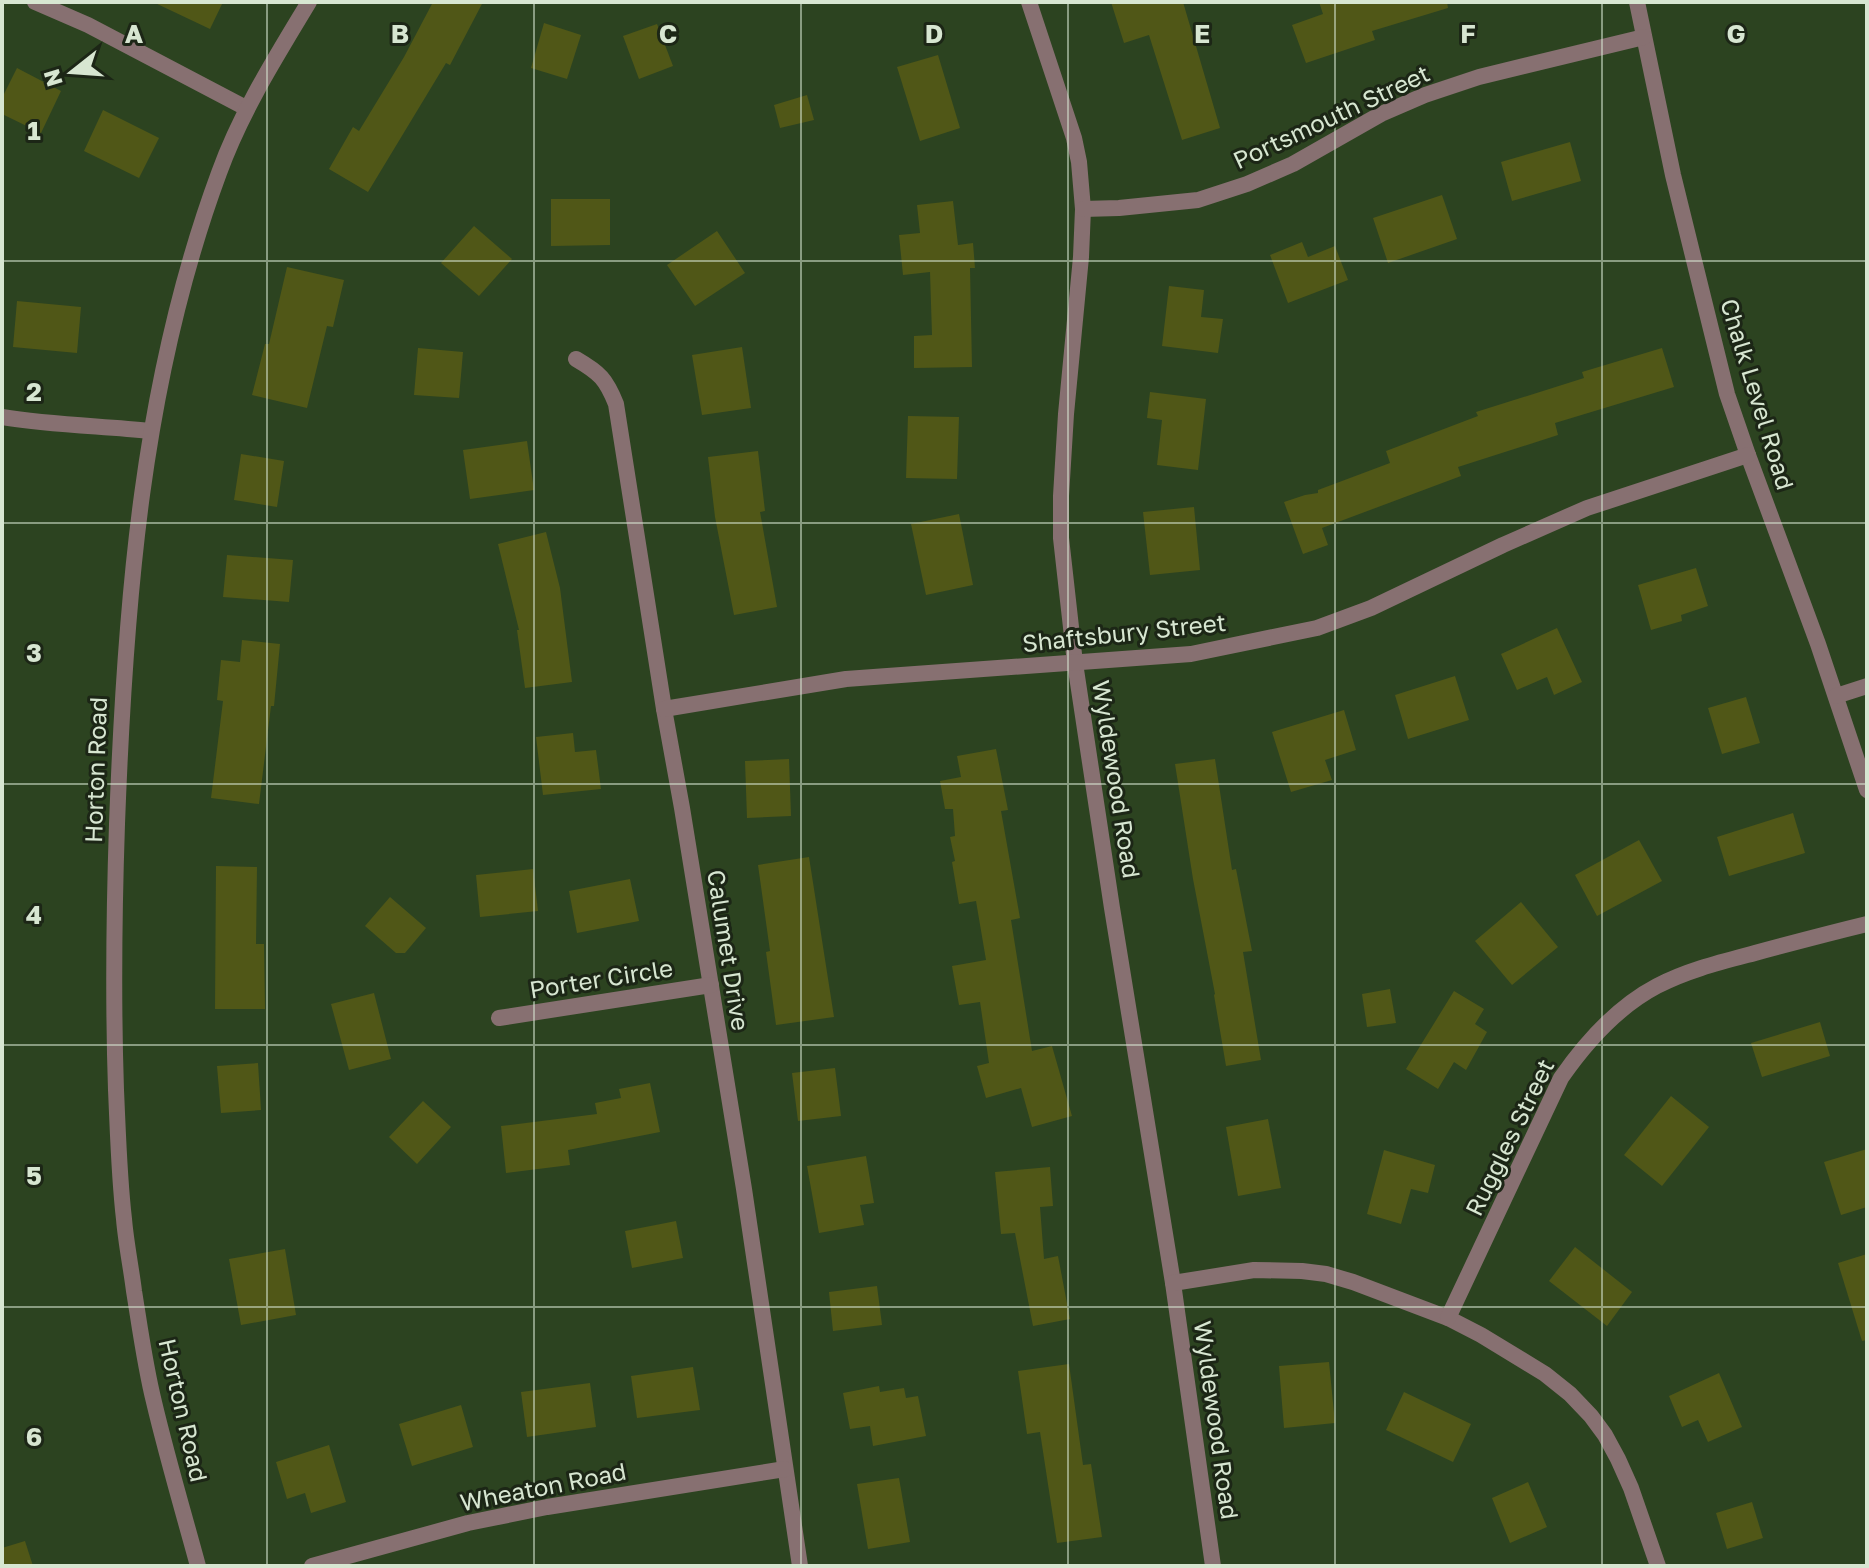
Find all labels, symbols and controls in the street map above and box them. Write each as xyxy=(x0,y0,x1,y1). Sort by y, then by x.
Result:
text: A xyxy=(125,18,144,49)
text: B xyxy=(391,18,409,49)
text: C xyxy=(659,18,677,49)
text: D xyxy=(925,18,943,49)
text: E xyxy=(1194,18,1210,49)
text: F xyxy=(1460,18,1476,49)
text: G xyxy=(1726,18,1746,49)
north arrow xyxy=(32,32,112,112)
street label: Portsmouth Street xyxy=(1228,58,1434,174)
text: N xyxy=(37,66,68,90)
text: 1 xyxy=(27,115,41,146)
street label: Chalk Level Road xyxy=(1715,295,1801,493)
text: 2 xyxy=(26,376,42,407)
street label: Shaftsbury Street xyxy=(1021,607,1227,657)
text: 3 xyxy=(26,637,42,668)
street label: Wyldewood Road xyxy=(1087,678,1147,880)
street label: Horton Road xyxy=(78,697,112,843)
street label: Calumet Drive xyxy=(702,868,756,1032)
text: 4 xyxy=(26,899,42,930)
street label: Porter Circle xyxy=(527,952,675,1004)
street label: Ruggles Street xyxy=(1458,1054,1560,1220)
text: 5 xyxy=(26,1160,42,1191)
street label: Wyldewood Road xyxy=(1189,1319,1245,1521)
street label: Horton Road xyxy=(153,1336,215,1484)
text: 6 xyxy=(26,1421,42,1452)
street label: Wheaton Road xyxy=(457,1456,629,1516)

